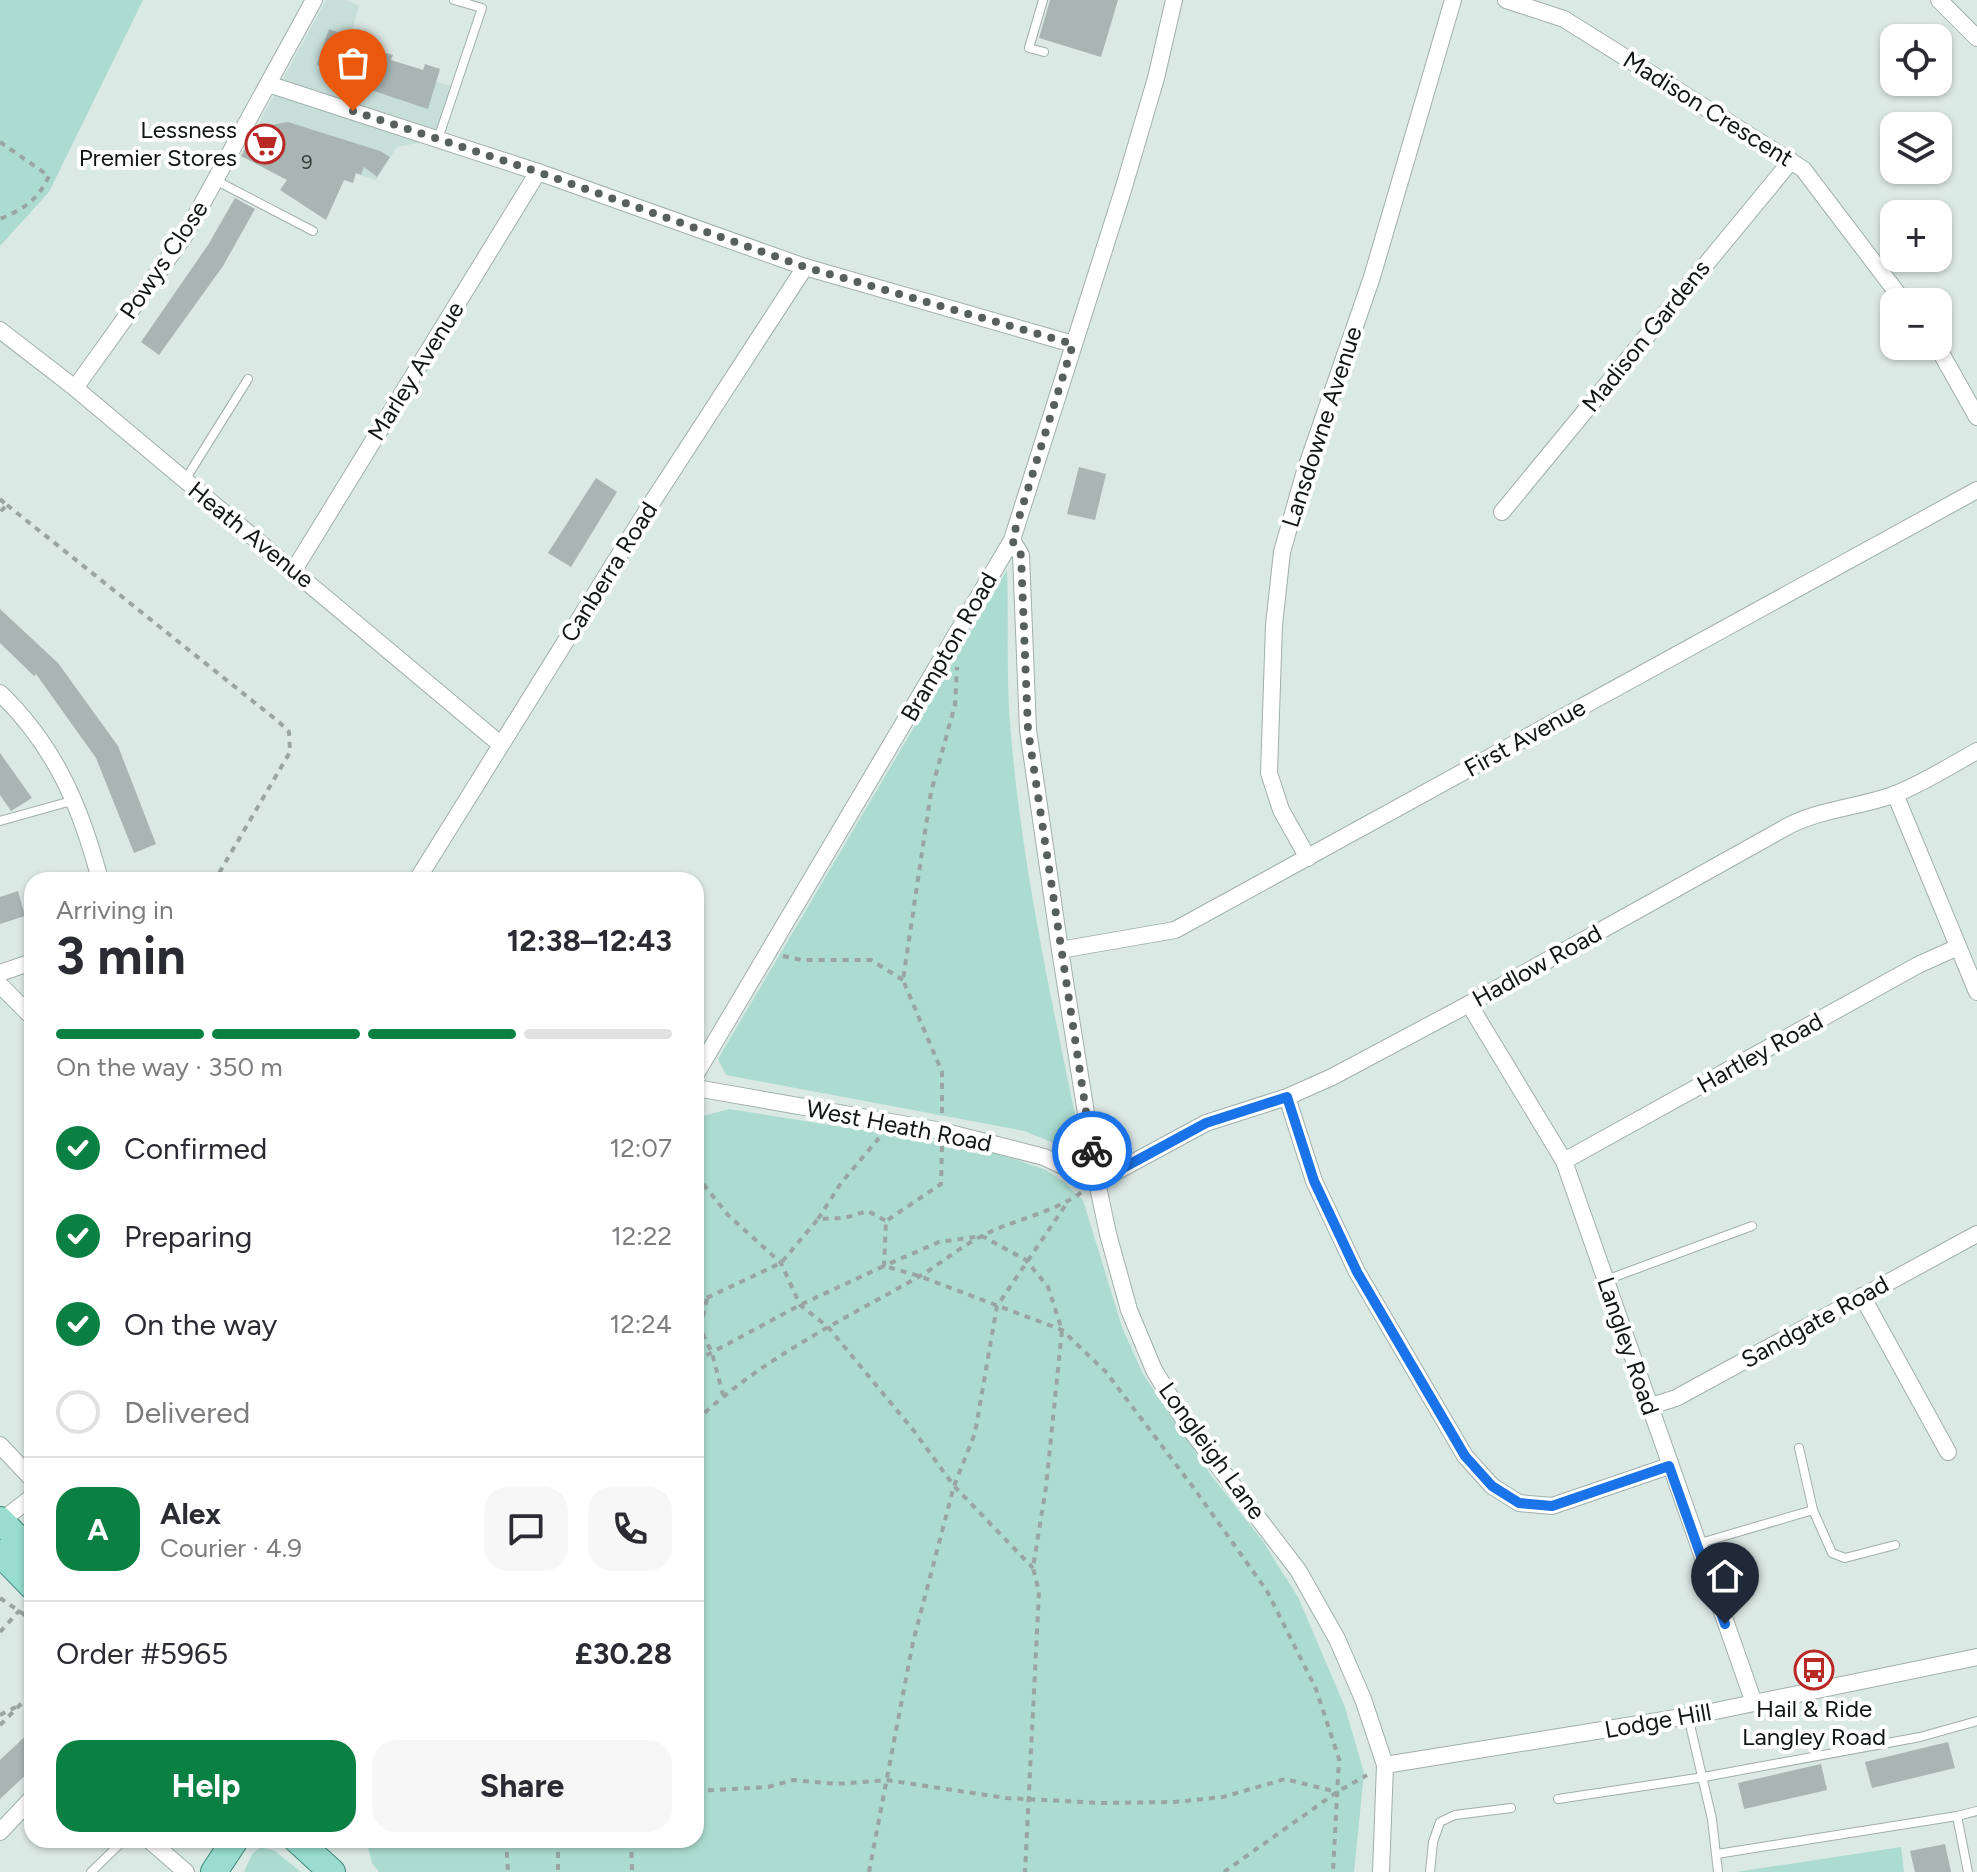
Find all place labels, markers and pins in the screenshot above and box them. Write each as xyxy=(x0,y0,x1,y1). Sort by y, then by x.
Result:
pin xyxy=(319,29,387,111)
place label: Lessness Premier Stores xyxy=(79,115,237,172)
supermarket icon: Lessness Premier Stores xyxy=(244,123,286,165)
pin xyxy=(1691,1542,1759,1624)
bus stop icon: Hail & Ride Langley Road xyxy=(1793,1649,1835,1691)
place label: Hail & Ride Langley Road xyxy=(1742,1694,1886,1751)

